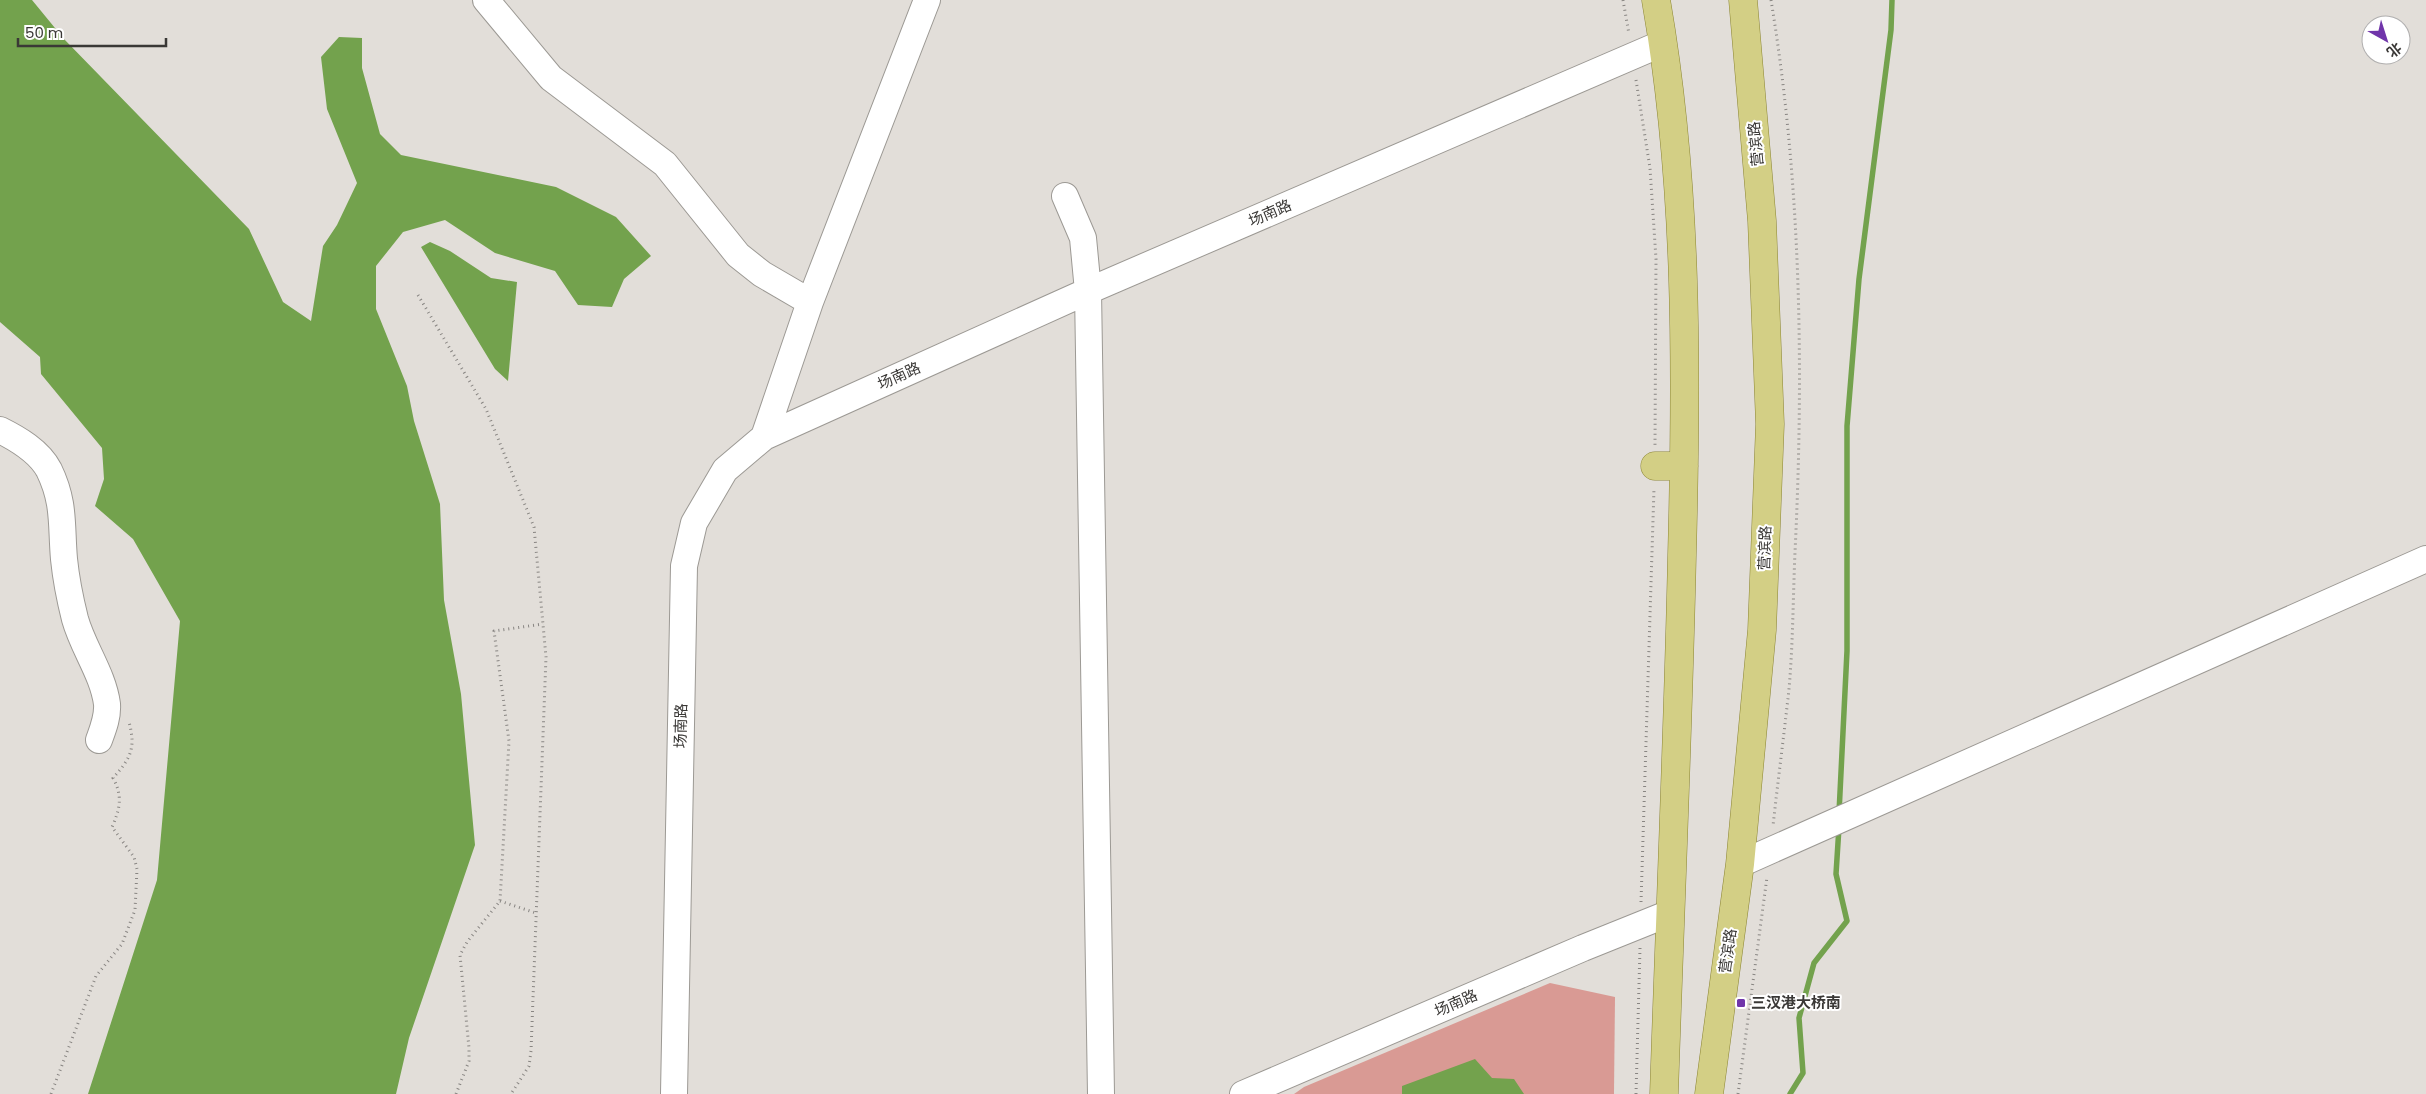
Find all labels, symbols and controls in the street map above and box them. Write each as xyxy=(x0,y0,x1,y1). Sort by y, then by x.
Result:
scale bar xyxy=(18,15,165,47)
north arrow xyxy=(2361,15,2411,65)
text: 50 m xyxy=(25,22,63,43)
text: 北 xyxy=(2382,38,2406,62)
street label: 营滨路 xyxy=(1743,121,1768,167)
street label: 场南路 xyxy=(1245,194,1295,231)
street label: 场南路 xyxy=(874,357,924,394)
street label: 营滨路 xyxy=(1753,525,1776,571)
street label: 场南路 xyxy=(670,703,691,749)
street label: 营滨路 xyxy=(1714,927,1741,975)
street label: 场南路 xyxy=(1431,984,1481,1021)
place label: 三汊港大桥南 xyxy=(1751,992,1841,1013)
marker: 三汊港大桥南 xyxy=(1735,997,1747,1009)

